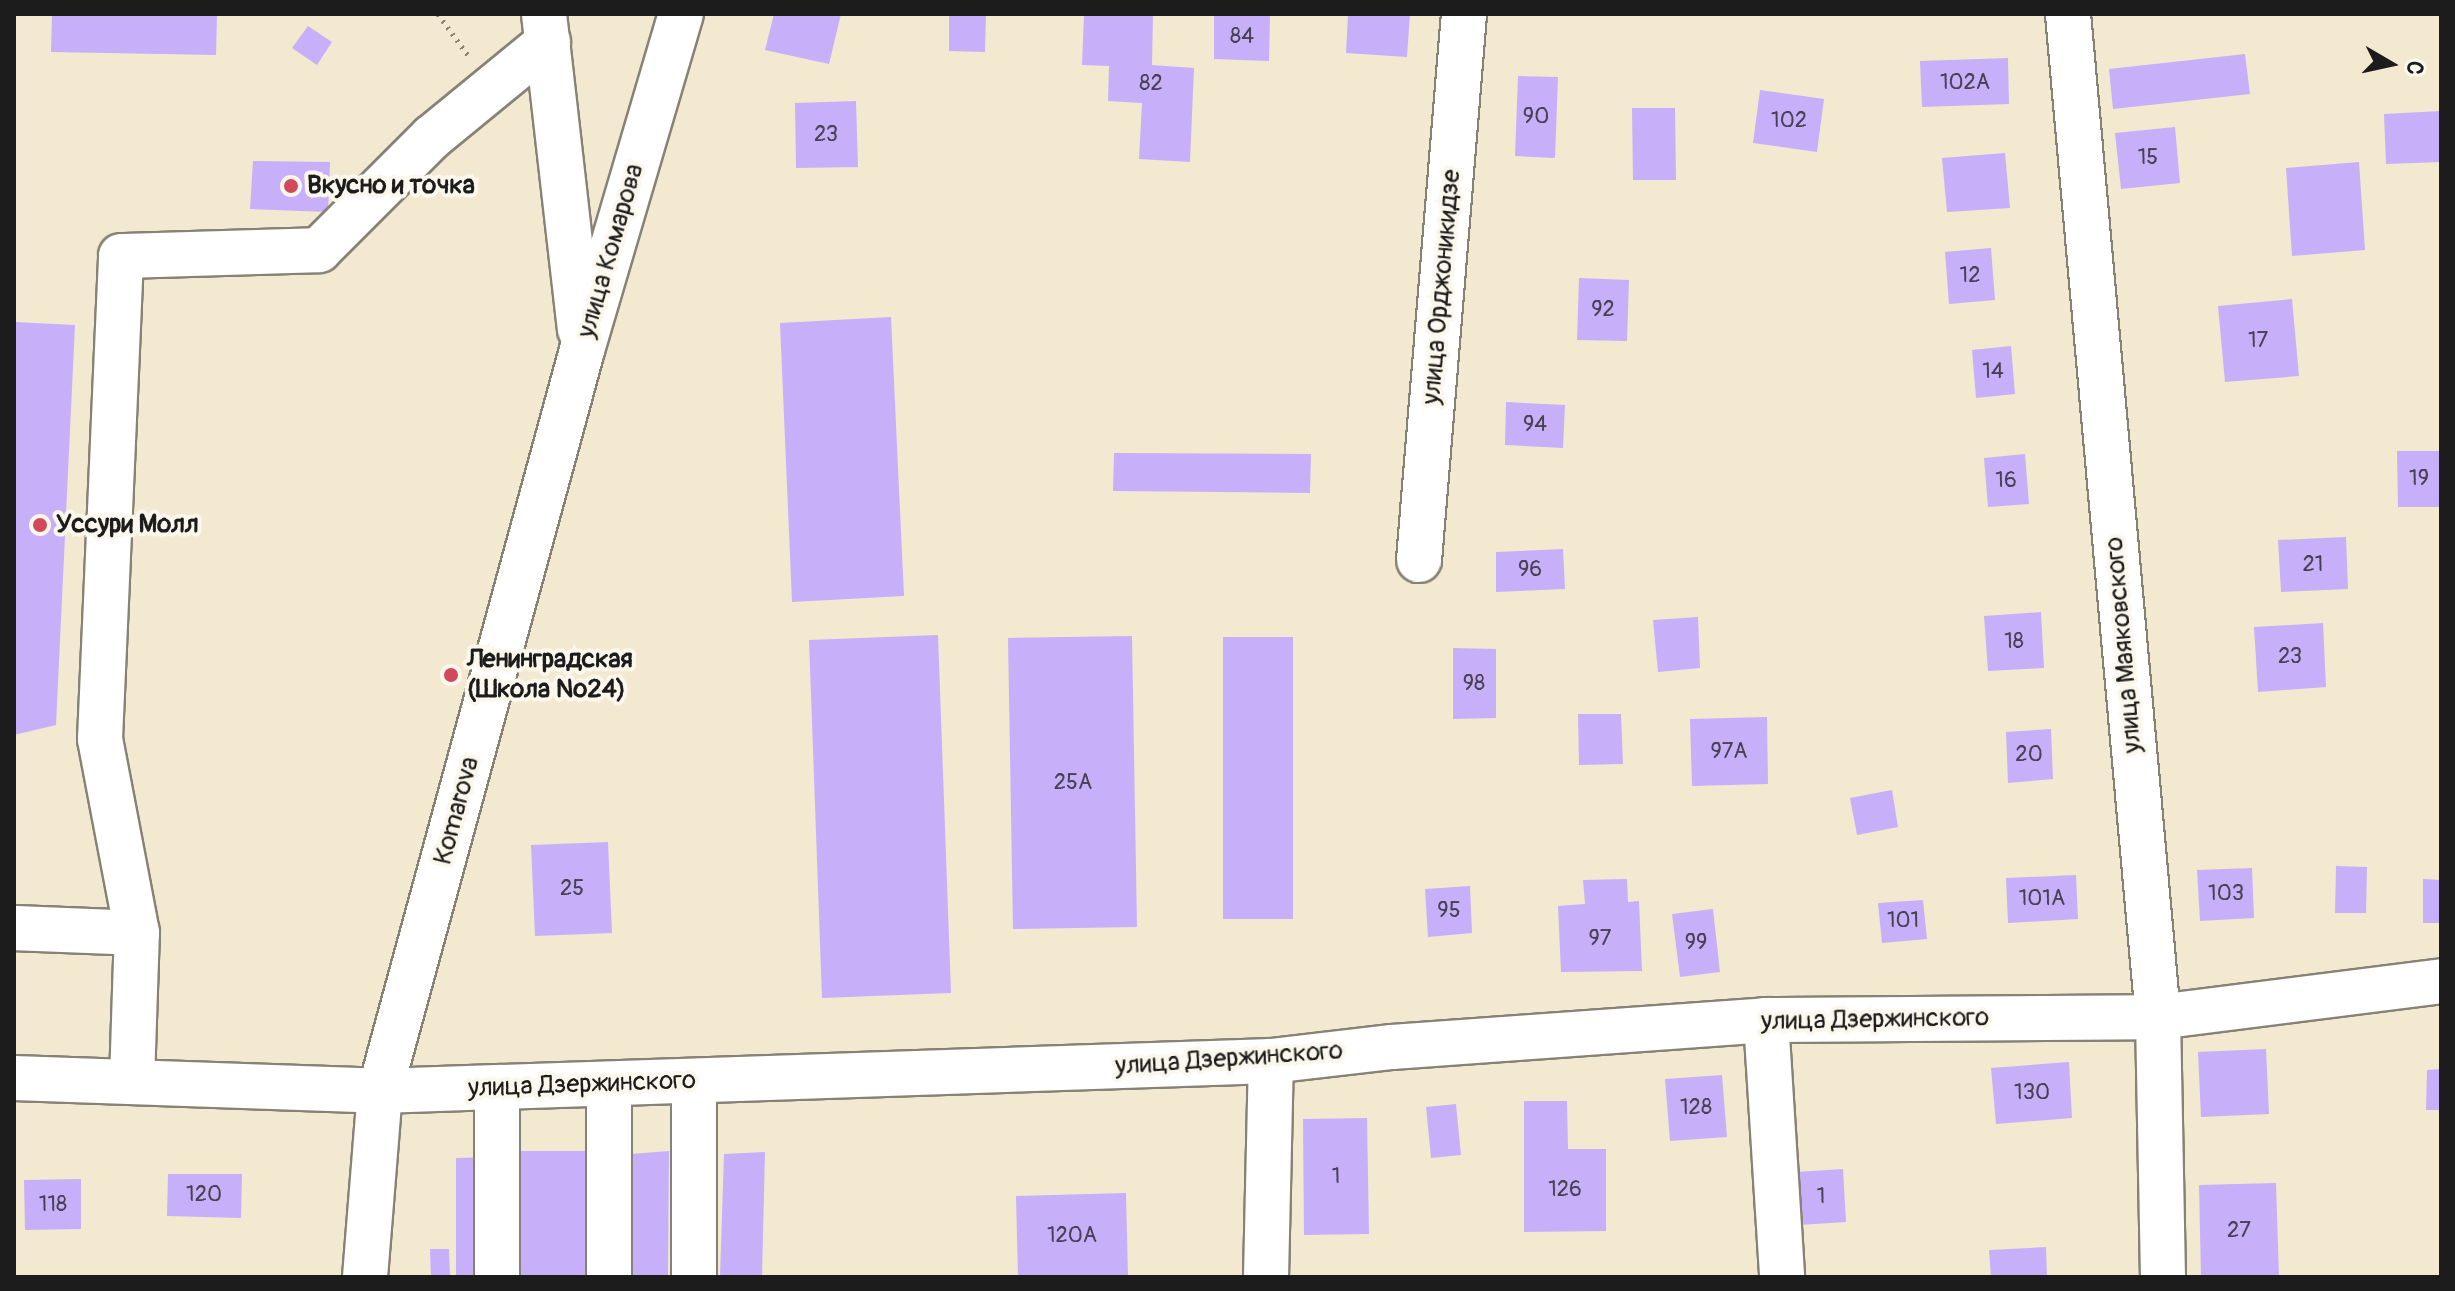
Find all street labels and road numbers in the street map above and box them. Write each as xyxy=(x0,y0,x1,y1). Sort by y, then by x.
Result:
street label: улица Комарова xyxy=(571,160,651,342)
street label: улица Орджоникидзе xyxy=(1416,168,1468,406)
street label: улица Маяковского xyxy=(2099,536,2149,754)
street label: Komarova xyxy=(428,754,486,868)
street label: улица Дзержинского xyxy=(1761,1002,1989,1038)
street label: улица Дзержинского xyxy=(1114,1035,1344,1083)
street label: улица Дзержинского xyxy=(467,1065,697,1105)

